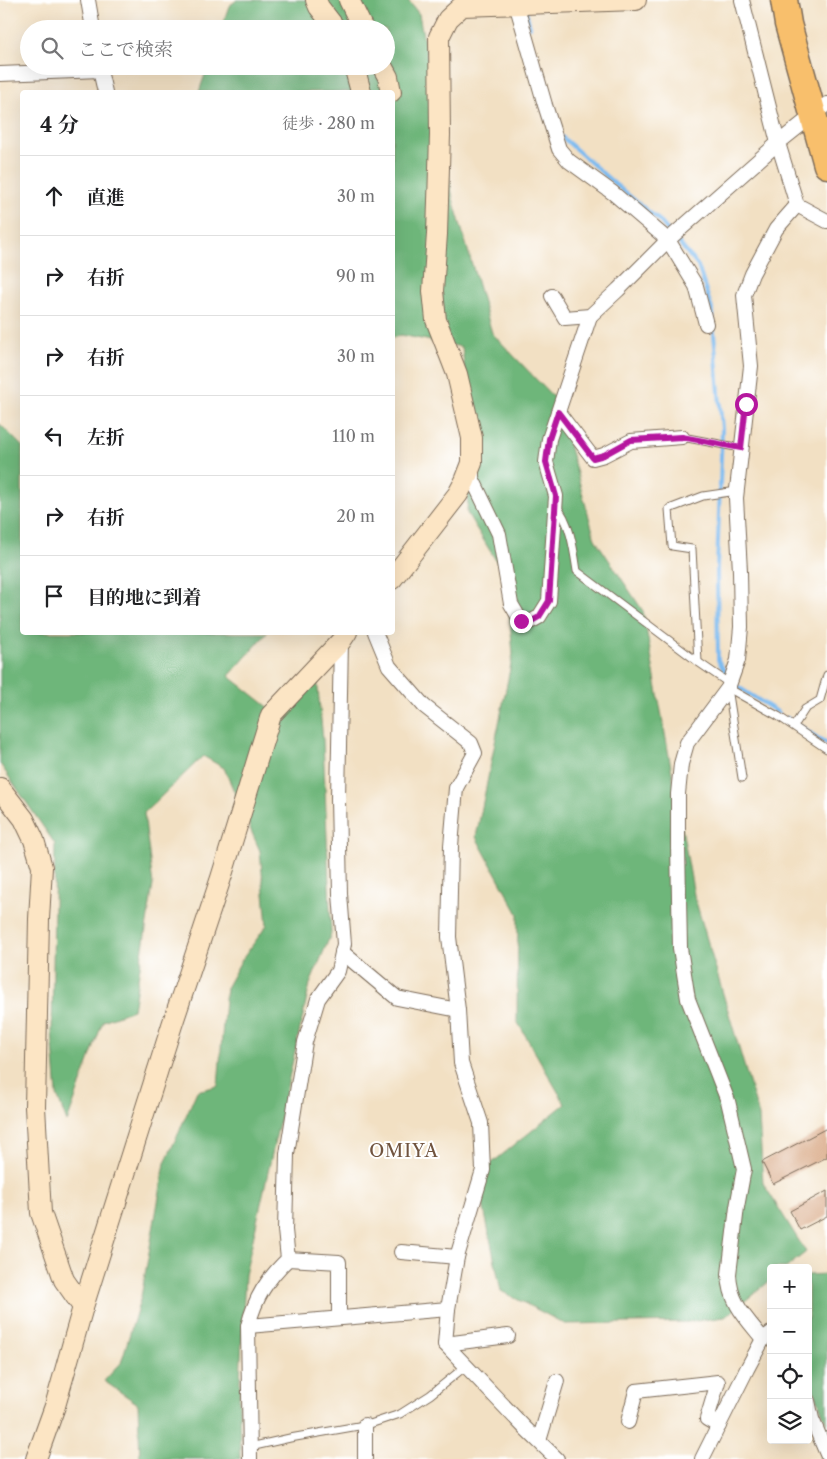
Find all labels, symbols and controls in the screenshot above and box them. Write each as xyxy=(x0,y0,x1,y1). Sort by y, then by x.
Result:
search box xyxy=(20,20,395,75)
icon: search xyxy=(38,34,66,62)
text: ここで検索 xyxy=(78,38,173,61)
text: 4 分 xyxy=(40,112,79,137)
text: 徒歩 · 280 m xyxy=(282,113,375,133)
icon: ahead xyxy=(40,182,68,210)
text: 直進 xyxy=(87,186,125,209)
text: 30 m xyxy=(337,186,375,206)
icon: right xyxy=(40,262,68,290)
text: 右折 xyxy=(87,266,125,289)
text: 90 m xyxy=(336,266,375,286)
icon: right xyxy=(40,342,68,370)
text: 右折 xyxy=(87,346,125,369)
text: 30 m xyxy=(337,346,375,366)
route start xyxy=(735,393,758,416)
icon: left xyxy=(40,422,68,450)
text: 左折 xyxy=(87,426,125,449)
text: 110 m xyxy=(332,426,375,446)
icon: right xyxy=(40,502,68,530)
text: 右折 xyxy=(87,506,125,529)
text: 20 m xyxy=(336,506,375,526)
icon: arrive xyxy=(40,582,68,610)
text: 目的地に到着 xyxy=(87,586,201,609)
route end xyxy=(510,610,533,633)
district label: OMIYA xyxy=(369,1140,439,1162)
map controls xyxy=(767,1264,812,1444)
button: + xyxy=(767,1264,812,1309)
button: − xyxy=(767,1309,812,1354)
button: locate xyxy=(767,1354,812,1399)
button: layers xyxy=(767,1399,812,1444)

